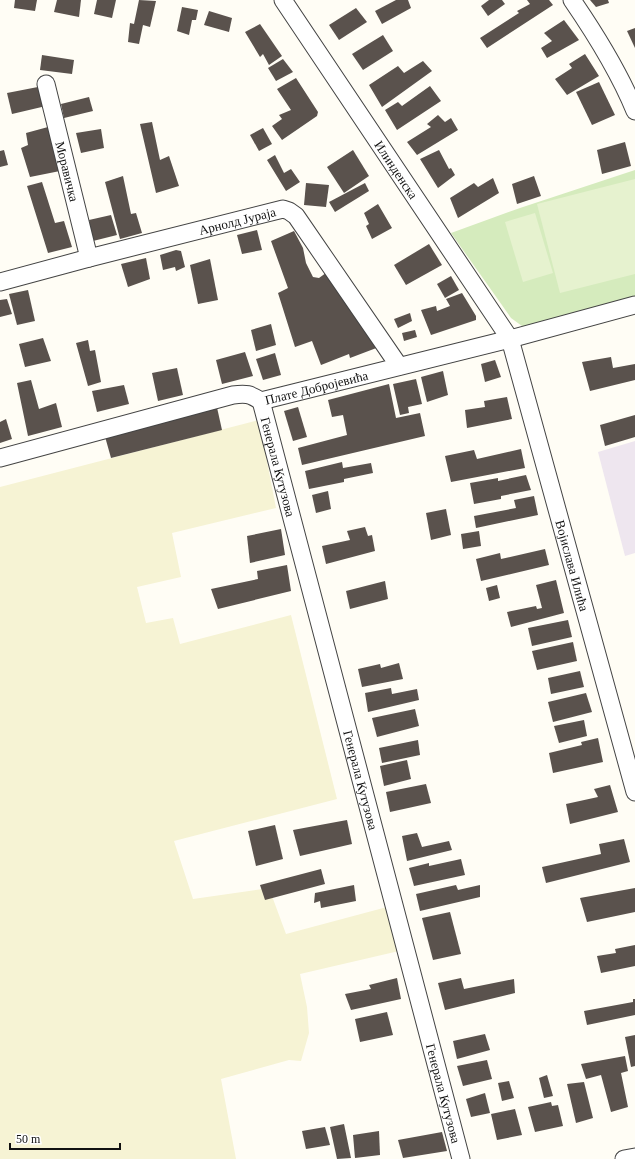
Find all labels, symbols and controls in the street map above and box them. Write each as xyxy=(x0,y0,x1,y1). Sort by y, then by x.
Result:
street label: Илинденска xyxy=(371,138,421,202)
street label: Моравичка xyxy=(52,140,82,203)
street label: Арнолд Јураја xyxy=(197,204,278,238)
street label: Плате Добројевића xyxy=(263,368,370,408)
street label: Генерала Кутузова xyxy=(258,415,298,519)
street label: Војислава Илића xyxy=(552,518,592,613)
street label: Генерала Кутузова xyxy=(340,729,381,832)
street label: Генерала Кутузова xyxy=(423,1042,464,1145)
scale bar xyxy=(10,1125,120,1151)
text: 50 m xyxy=(16,1132,41,1146)

